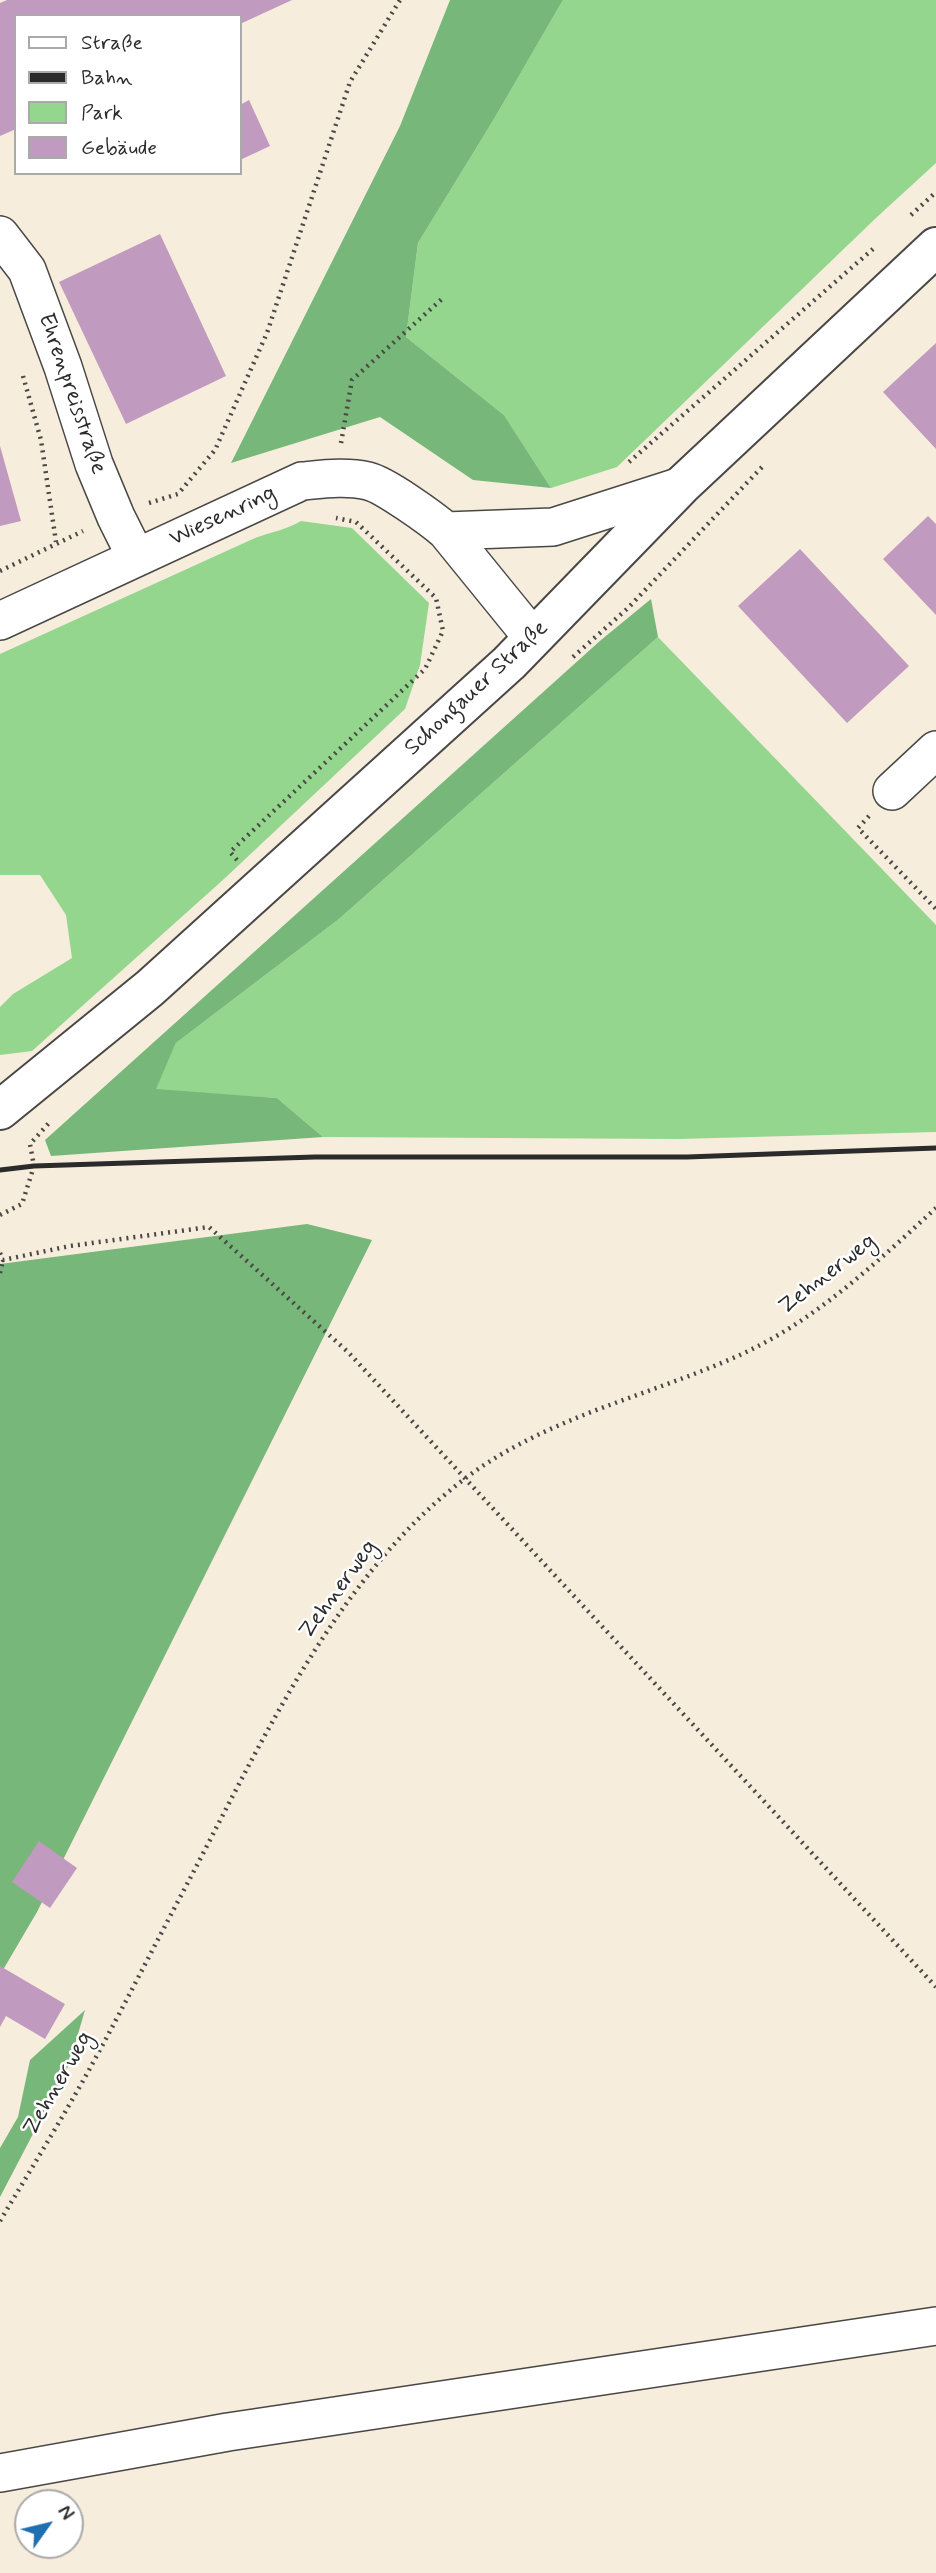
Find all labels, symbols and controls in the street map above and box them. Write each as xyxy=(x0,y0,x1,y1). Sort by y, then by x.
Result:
legend xyxy=(14,14,242,175)
text: Straße xyxy=(81,29,143,57)
text: Bahn xyxy=(81,64,133,92)
text: Park xyxy=(81,99,123,127)
text: Gebäude xyxy=(81,134,157,162)
street label: Ehrenpreisstraße xyxy=(31,310,111,478)
street label: Wiesenring xyxy=(166,480,280,554)
street label: Schongauer Straße xyxy=(399,615,555,763)
street label: Zehnerweg xyxy=(774,1229,882,1321)
street label: Zehnerweg xyxy=(294,1535,384,1645)
street label: Zehnerweg xyxy=(18,2027,100,2141)
north arrow xyxy=(14,2489,84,2559)
text: N xyxy=(51,2501,79,2525)

